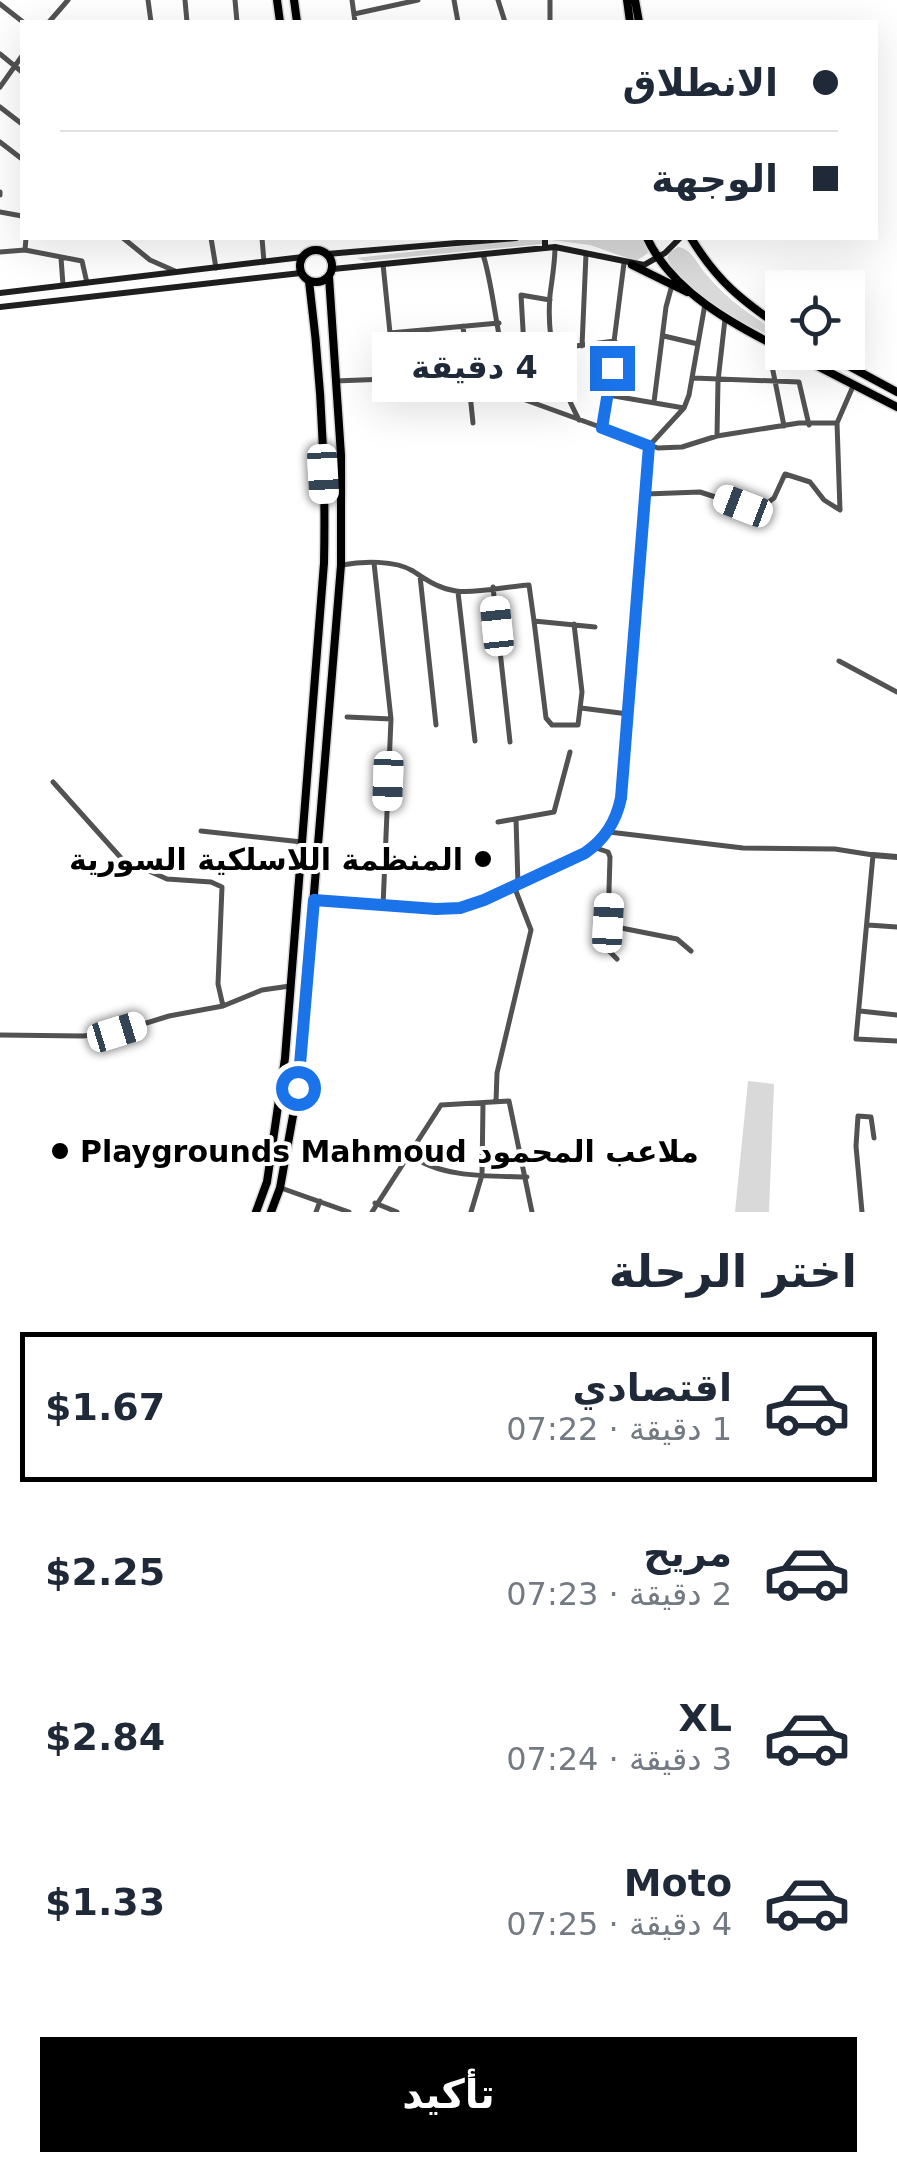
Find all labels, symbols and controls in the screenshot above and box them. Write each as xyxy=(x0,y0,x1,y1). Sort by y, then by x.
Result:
text: الانطلاق xyxy=(623,61,778,105)
text: الوجهة xyxy=(651,157,778,201)
map controls xyxy=(765,270,865,370)
button: locate xyxy=(765,270,865,370)
callout: 4 دقيقة xyxy=(372,333,577,403)
route end xyxy=(590,346,635,391)
text: 4 دقيقة xyxy=(411,348,538,386)
car xyxy=(306,443,340,505)
car xyxy=(710,481,776,531)
car xyxy=(479,595,515,657)
car xyxy=(372,750,404,812)
place label: المنظمة اللاسلكية السورية xyxy=(69,842,463,877)
marker: المنظمة اللاسلكية السورية xyxy=(472,848,494,870)
car xyxy=(591,892,625,954)
car xyxy=(84,1009,150,1055)
route start xyxy=(276,1066,321,1111)
place label: Playgrounds Mahmoud ملاعب المحمود xyxy=(80,1134,699,1169)
marker: Playgrounds Mahmoud ملاعب المحمود xyxy=(49,1140,71,1162)
text: اختر الرحلة xyxy=(609,1245,857,1298)
icon: car xyxy=(762,1362,852,1452)
text: اقتصادي xyxy=(573,1366,732,1410)
text: $1.67 xyxy=(45,1385,165,1429)
text: 1 دقيقة · 07:22 xyxy=(506,1410,732,1448)
icon: car xyxy=(762,1527,852,1617)
text: مريح xyxy=(643,1531,732,1575)
text: $2.25 xyxy=(45,1550,165,1594)
text: 2 دقيقة · 07:23 xyxy=(506,1575,732,1613)
icon: car xyxy=(762,1692,852,1782)
text: XL xyxy=(678,1696,732,1740)
text: $2.84 xyxy=(45,1715,165,1759)
text: 3 دقيقة · 07:24 xyxy=(506,1740,732,1778)
icon: car xyxy=(762,1857,852,1947)
text: Moto xyxy=(624,1861,732,1905)
text: $1.33 xyxy=(45,1880,165,1924)
text: 4 دقيقة · 07:25 xyxy=(506,1905,732,1943)
button: تأكيد xyxy=(40,2037,857,2152)

